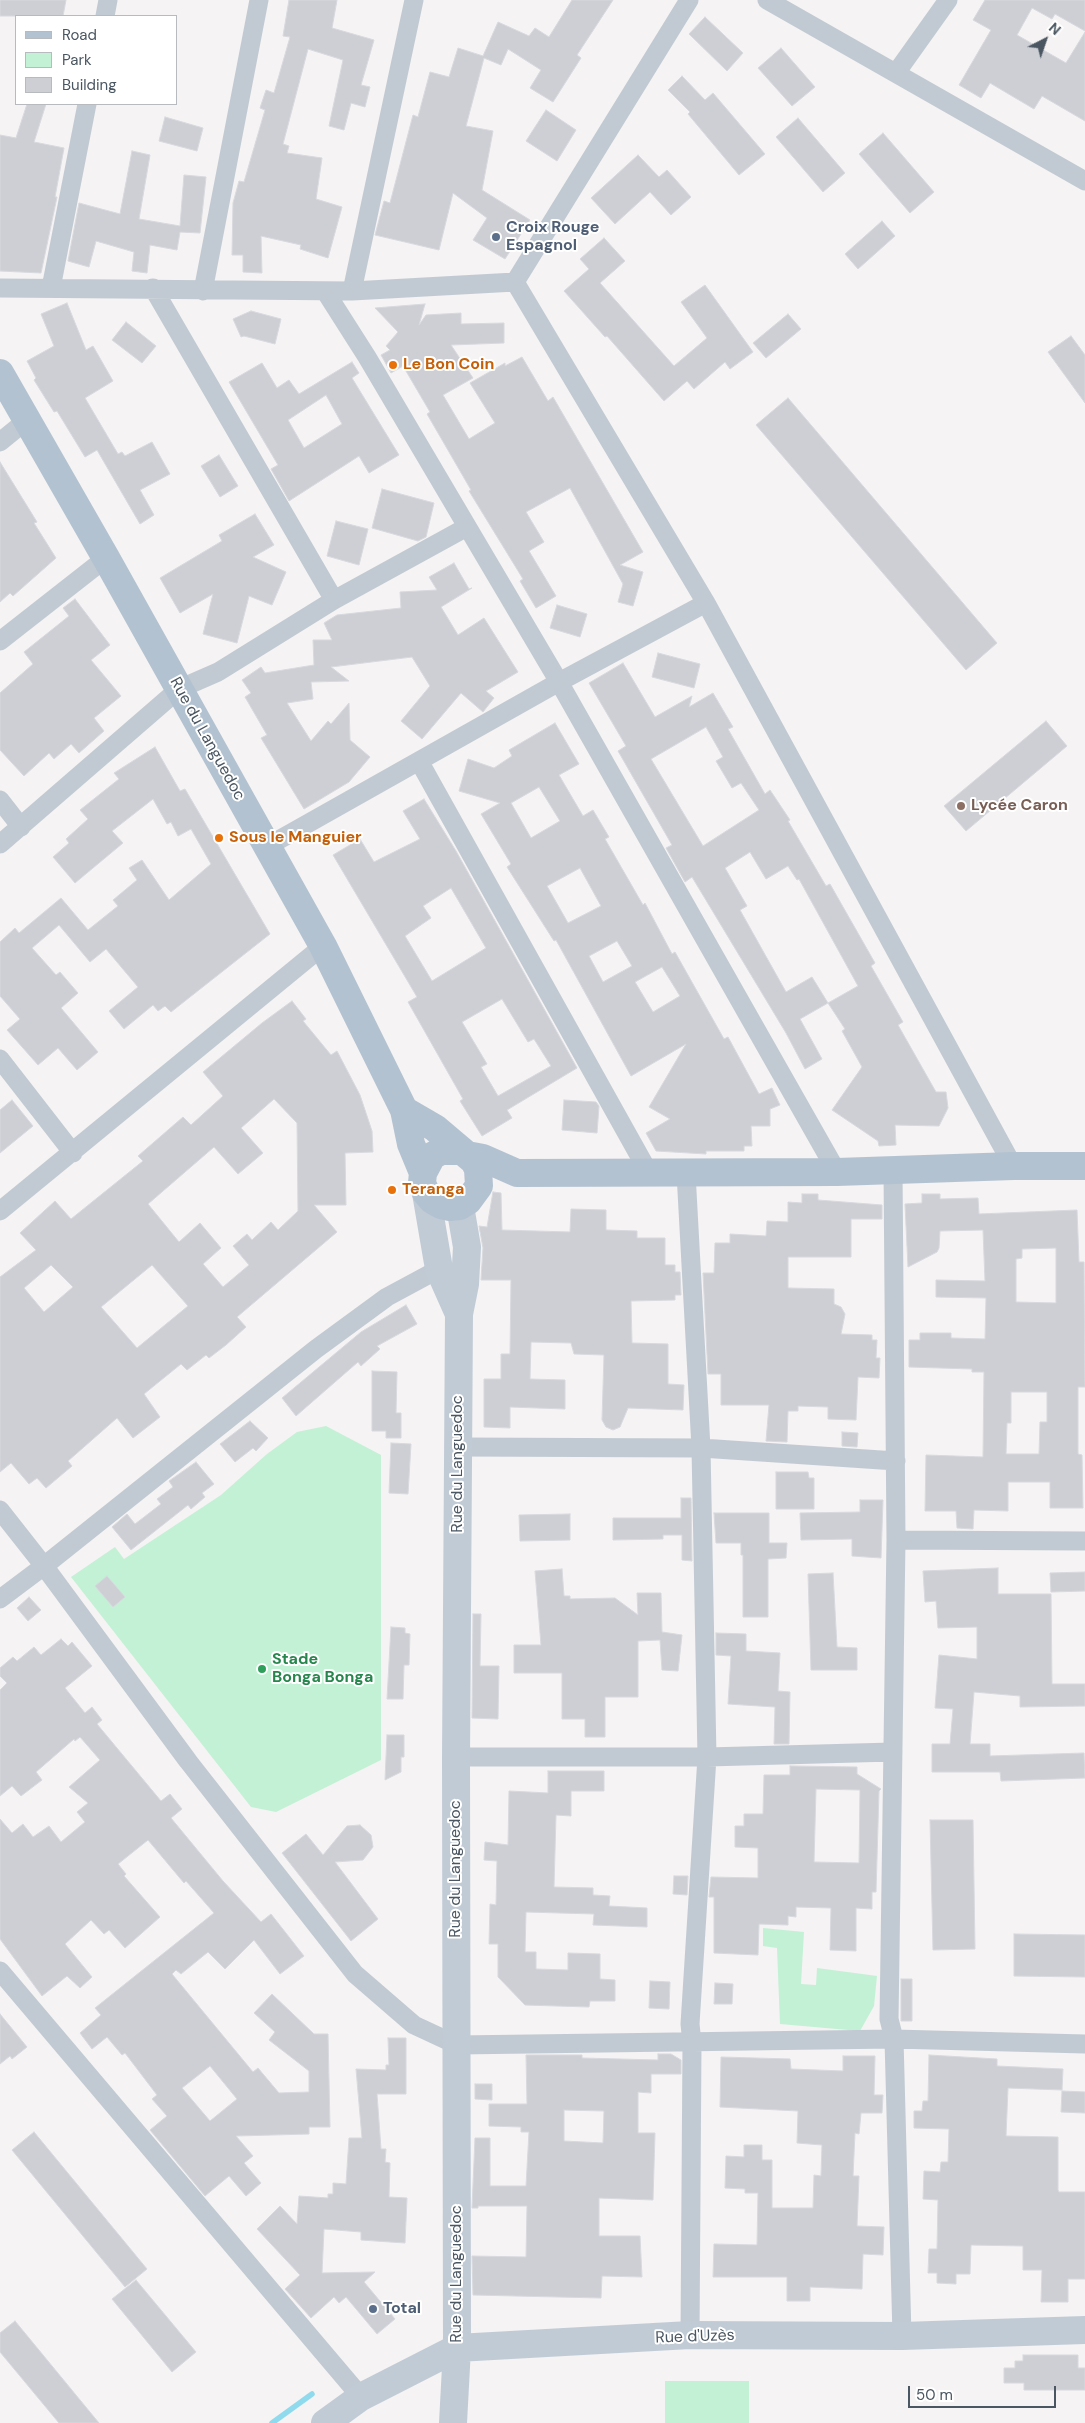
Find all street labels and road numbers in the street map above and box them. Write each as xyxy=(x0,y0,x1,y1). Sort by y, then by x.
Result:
street label: Rue du Languedoc xyxy=(165,674,249,804)
street label: Rue du Languedoc xyxy=(448,1395,468,1533)
street label: Rue du Languedoc xyxy=(446,1800,466,1938)
street label: Rue du Languedoc xyxy=(447,2205,467,2343)
street label: Rue d'Uzès xyxy=(655,2326,735,2348)

